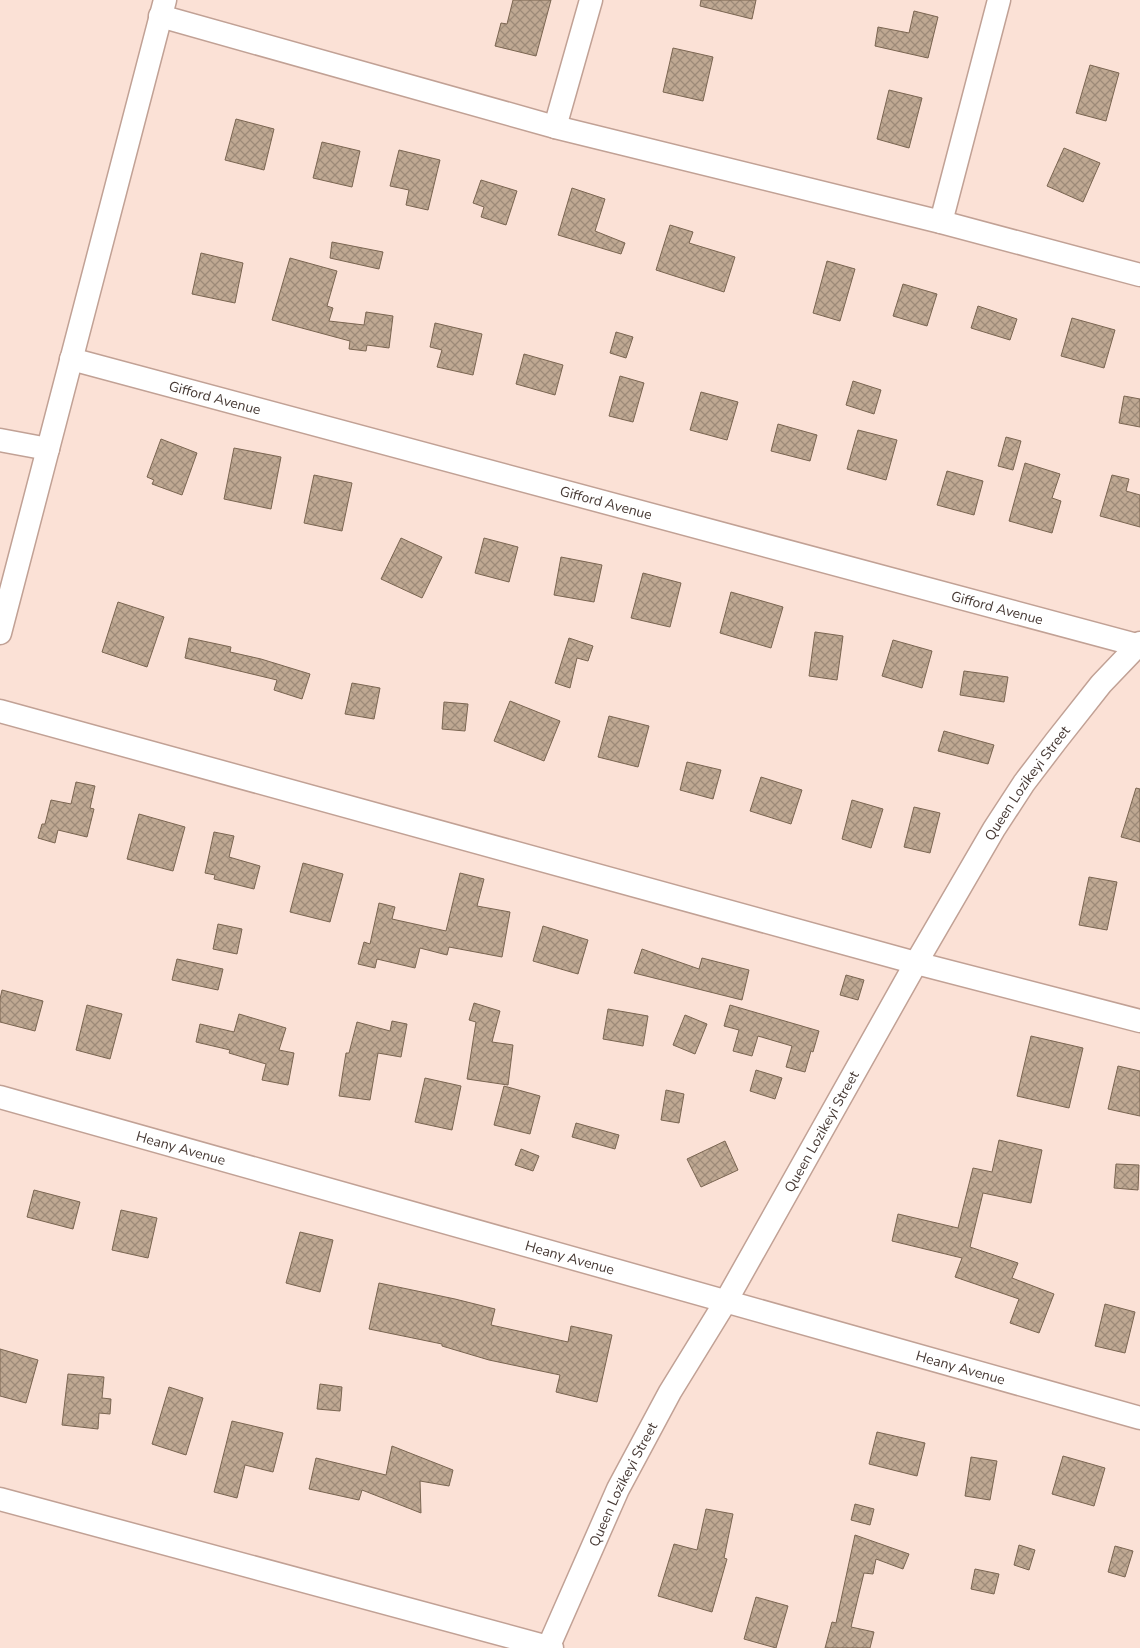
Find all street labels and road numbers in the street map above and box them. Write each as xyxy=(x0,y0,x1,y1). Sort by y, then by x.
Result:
street label: Gifford Avenue xyxy=(167,377,263,420)
street label: Gifford Avenue xyxy=(558,482,654,525)
street label: Gifford Avenue xyxy=(949,587,1045,630)
street label: Queen Lozikeyi Street xyxy=(980,722,1075,844)
street label: Queen Lozikeyi Street xyxy=(780,1068,863,1196)
street label: Heany Avenue xyxy=(134,1127,228,1170)
street label: Heany Avenue xyxy=(523,1236,617,1280)
street label: Heany Avenue xyxy=(914,1346,1007,1390)
street label: Queen Lozikeyi Street xyxy=(585,1419,662,1550)

